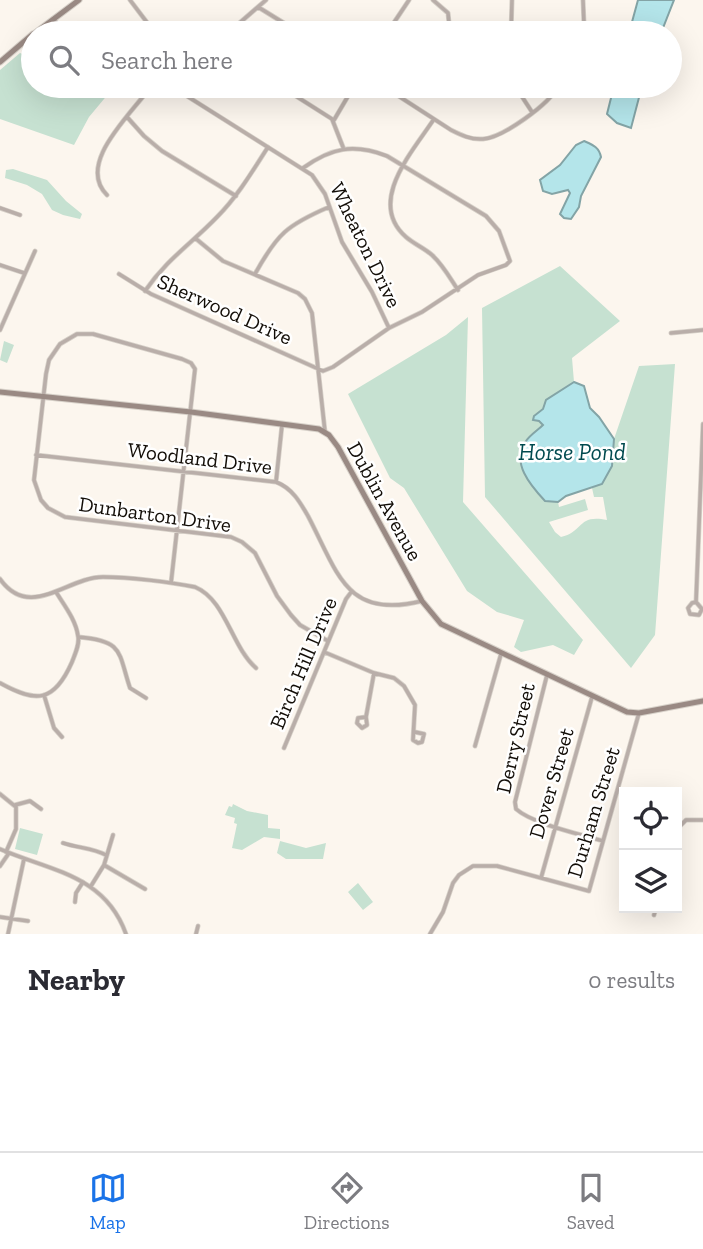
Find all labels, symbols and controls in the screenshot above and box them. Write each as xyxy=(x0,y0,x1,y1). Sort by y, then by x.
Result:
search box xyxy=(21,21,682,98)
icon: search xyxy=(45,41,83,79)
text: Search here xyxy=(101,44,233,76)
street label: Wheaton Drive xyxy=(325,178,407,312)
street label: Sherwood Drive xyxy=(154,268,296,350)
street label: Woodland Drive xyxy=(126,437,274,479)
street label: Dublin Avenue xyxy=(342,437,428,565)
water label: Horse Pond xyxy=(518,438,626,466)
street label: Dunbarton Drive xyxy=(77,491,233,537)
street label: Birch Hill Drive xyxy=(264,593,342,733)
street label: Derry Street xyxy=(490,680,540,796)
street label: Dover Street xyxy=(523,725,579,841)
street label: Durham Street xyxy=(561,743,625,880)
map controls xyxy=(619,787,682,913)
button: locate xyxy=(619,787,682,850)
button: layers xyxy=(619,850,682,913)
text: Nearby xyxy=(28,962,125,998)
text: 0 results xyxy=(588,966,675,994)
tab: Map xyxy=(89,1169,127,1234)
tab: Directions xyxy=(304,1169,390,1234)
tab: Saved xyxy=(567,1169,614,1234)

